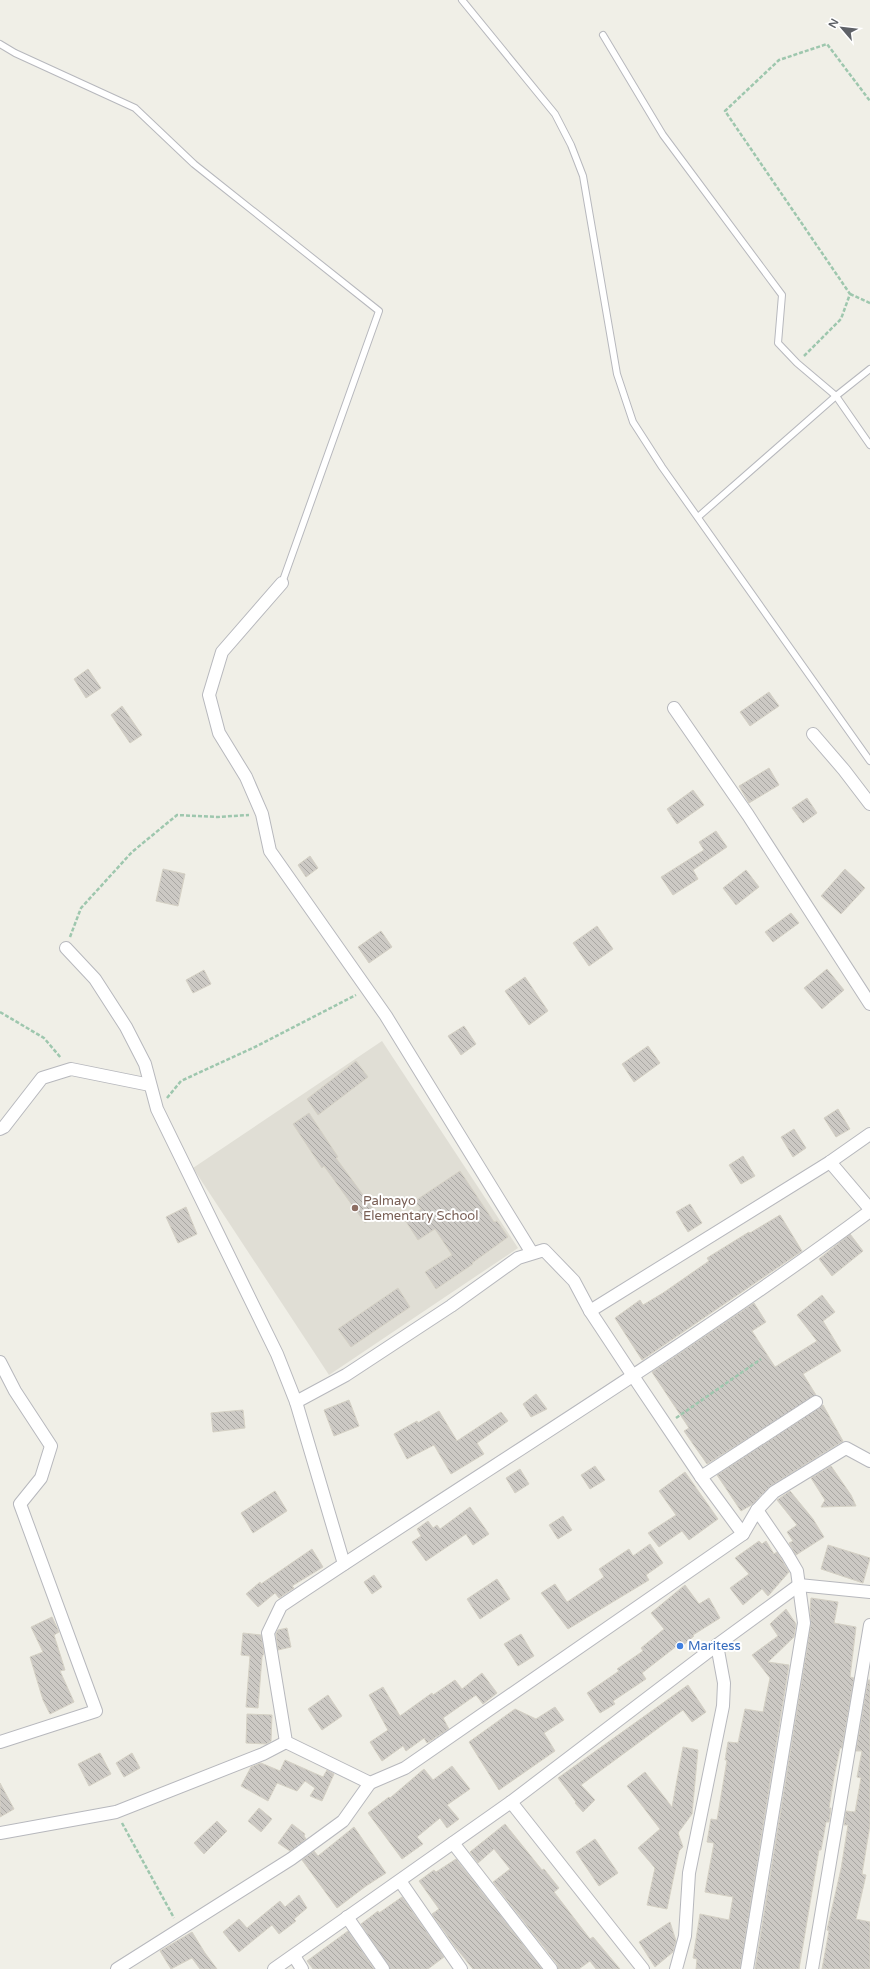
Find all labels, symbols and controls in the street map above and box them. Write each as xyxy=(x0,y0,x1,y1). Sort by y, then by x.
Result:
north arrow xyxy=(822,8,862,48)
text: N xyxy=(826,17,841,30)
place label: Palmayo Elementary School xyxy=(363,1193,478,1224)
marker: Palmayo Elementary School xyxy=(350,1203,360,1213)
place label: Maritess xyxy=(688,1638,741,1654)
marker: Maritess xyxy=(675,1641,685,1651)

